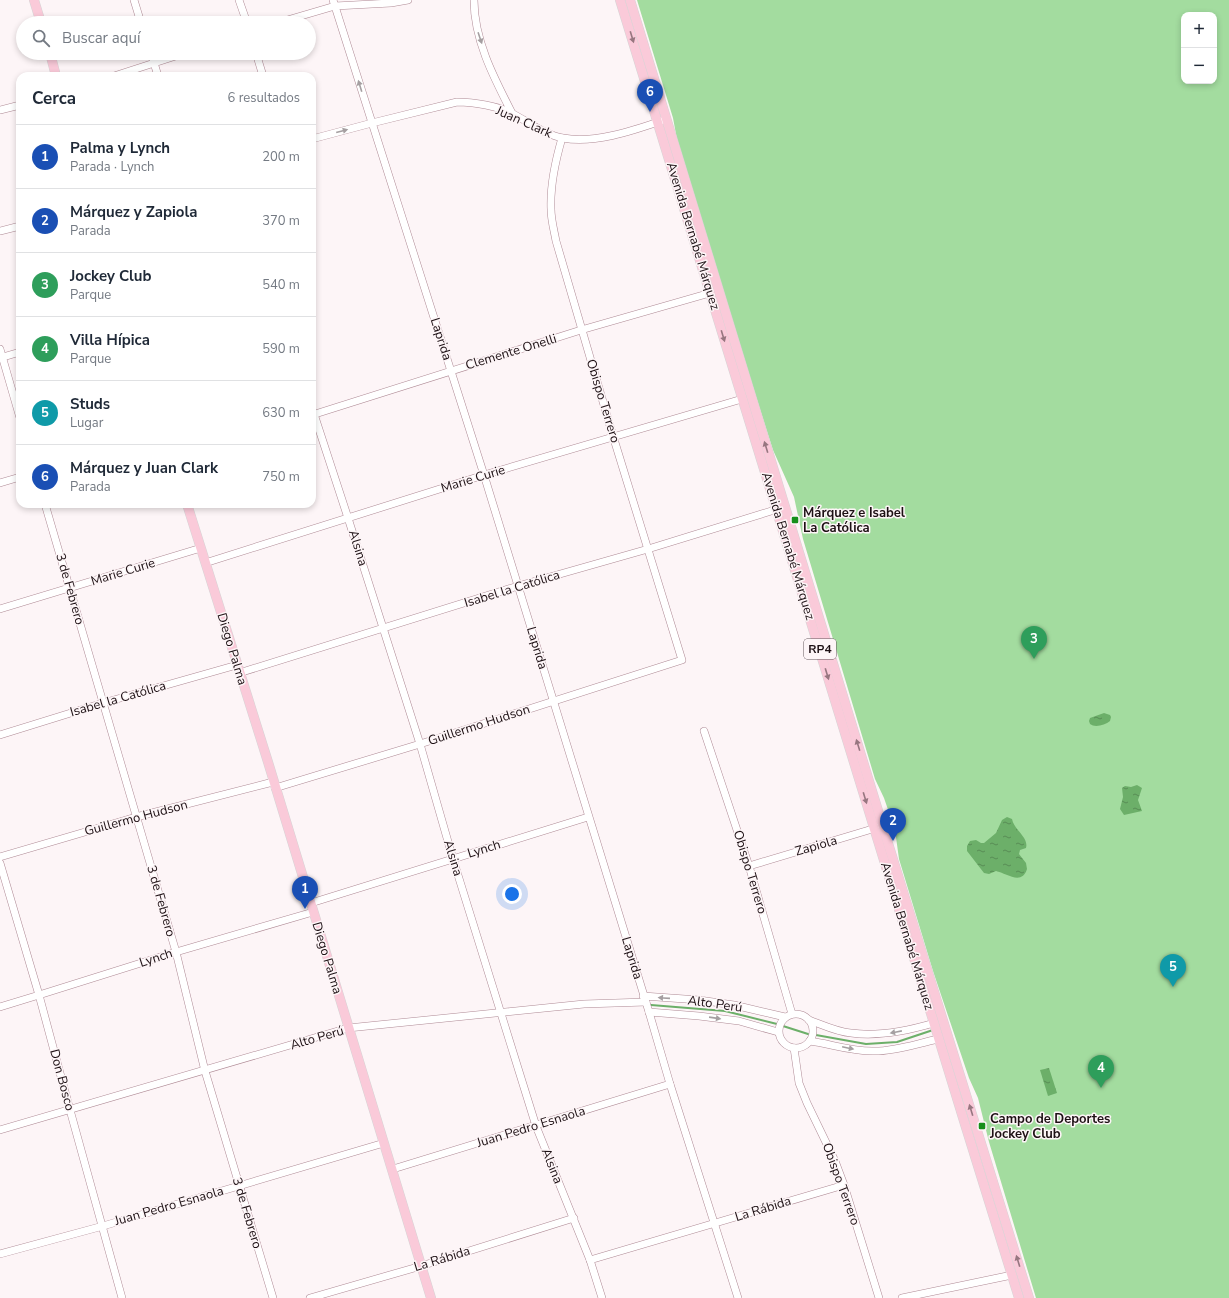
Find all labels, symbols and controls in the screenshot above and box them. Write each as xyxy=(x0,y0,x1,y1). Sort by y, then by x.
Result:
map controls xyxy=(1181,12,1217,84)
button: + xyxy=(1181,12,1217,48)
search box xyxy=(16,16,316,60)
icon: search xyxy=(30,27,52,49)
text: Buscar aquí xyxy=(62,28,140,48)
one-way arrow xyxy=(629,32,635,44)
one-way arrow xyxy=(477,33,483,45)
button: − xyxy=(1181,48,1217,84)
one-way arrow xyxy=(357,79,363,91)
pin: 6 xyxy=(637,79,663,112)
text: Cerca xyxy=(32,87,76,110)
text: 6 resultados xyxy=(228,89,300,107)
street label: Juan Clark xyxy=(492,101,555,143)
one-way arrow xyxy=(336,128,348,134)
text: Palma y Lynch xyxy=(70,138,170,158)
text: 1 xyxy=(41,148,49,166)
text: 200 m xyxy=(262,148,300,166)
text: Parada · Lynch xyxy=(70,158,154,176)
street label: Avenida Bernabé Márquez xyxy=(662,160,724,312)
text: Márquez y Zapiola xyxy=(70,202,197,222)
text: 2 xyxy=(41,212,49,230)
text: 370 m xyxy=(262,212,300,230)
text: Parada xyxy=(70,222,111,240)
text: Jockey Club xyxy=(70,266,152,286)
text: 3 xyxy=(41,276,49,294)
text: 540 m xyxy=(262,276,300,294)
text: Parque xyxy=(70,286,111,304)
street label: Laprida xyxy=(426,315,456,363)
text: Villa Hípica xyxy=(70,330,150,350)
street label: Clemente Onelli xyxy=(463,330,559,374)
one-way arrow xyxy=(720,330,726,342)
text: 4 xyxy=(41,340,49,358)
text: 590 m xyxy=(262,340,300,358)
text: Parque xyxy=(70,350,111,368)
street label: Obispo Terrero xyxy=(582,357,624,445)
text: Studs xyxy=(70,394,110,414)
text: 5 xyxy=(41,404,49,422)
text: 630 m xyxy=(262,404,300,422)
text: Lugar xyxy=(70,414,103,432)
one-way arrow xyxy=(763,440,769,452)
text: Márquez y Juan Clark xyxy=(70,458,218,478)
street label: Marie Curie xyxy=(439,461,507,497)
text: 6 xyxy=(41,468,49,486)
text: 750 m xyxy=(262,468,300,486)
street label: Avenida Bernabé Márquez xyxy=(757,470,819,622)
text: Parada xyxy=(70,478,111,496)
place label: Márquez e Isabel La Católica xyxy=(803,504,906,537)
marker: Márquez e Isabel La Católica xyxy=(790,515,800,525)
street label: Alsina xyxy=(344,528,372,568)
street label: 3 de Febrero xyxy=(51,551,89,627)
street label: Marie Curie xyxy=(89,554,157,590)
street label: Isabel la Católica xyxy=(462,566,562,612)
street label: Diego Palma xyxy=(213,611,251,687)
street label: Laprida xyxy=(522,624,552,672)
pin: 3 xyxy=(1021,626,1047,659)
road number: RP4 xyxy=(804,639,836,659)
one-way arrow xyxy=(824,668,830,680)
street label: Isabel la Católica xyxy=(68,677,168,721)
street label: Guillermo Hudson xyxy=(426,700,532,750)
one-way arrow xyxy=(855,739,861,751)
one-way arrow xyxy=(862,793,868,805)
street label: Guillermo Hudson xyxy=(82,796,190,840)
pin: 2 xyxy=(880,808,906,841)
street label: Obispo Terrero xyxy=(729,828,771,916)
street label: Zapiola xyxy=(793,831,839,861)
street label: Lynch xyxy=(465,835,503,863)
street label: Alsina xyxy=(439,838,467,878)
street label: Avenida Bernabé Márquez xyxy=(876,860,938,1012)
street label: 3 de Febrero xyxy=(142,863,180,939)
pin: 1 xyxy=(292,876,318,909)
your location xyxy=(502,884,522,904)
street label: Diego Palma xyxy=(308,920,346,996)
street label: Laprida xyxy=(617,934,647,982)
street label: Lynch xyxy=(137,944,175,972)
pin: 5 xyxy=(1160,954,1186,987)
street label: Alto Perú xyxy=(686,991,744,1017)
one-way arrow xyxy=(658,994,670,1001)
one-way arrow xyxy=(709,1015,722,1021)
street label: Alto Perú xyxy=(288,1022,346,1054)
one-way arrow xyxy=(890,1029,902,1035)
one-way arrow xyxy=(842,1045,854,1051)
street label: Don Bosco xyxy=(45,1047,79,1113)
pin: 4 xyxy=(1088,1055,1114,1088)
street label: Juan Pedro Esnaola xyxy=(474,1102,588,1152)
one-way arrow xyxy=(968,1104,974,1116)
place label: Campo de Deportes Jockey Club xyxy=(989,1110,1110,1143)
marker: Campo de Deportes Jockey Club xyxy=(977,1121,987,1131)
street label: Obispo Terrero xyxy=(818,1140,864,1228)
street label: Alsina xyxy=(537,1146,567,1186)
street label: 3 de Febrero xyxy=(228,1175,266,1251)
street label: Juan Pedro Esnaola xyxy=(111,1182,226,1230)
street label: La Rábida xyxy=(733,1192,793,1226)
street label: La Rábida xyxy=(412,1242,472,1276)
one-way arrow xyxy=(1015,1254,1021,1266)

